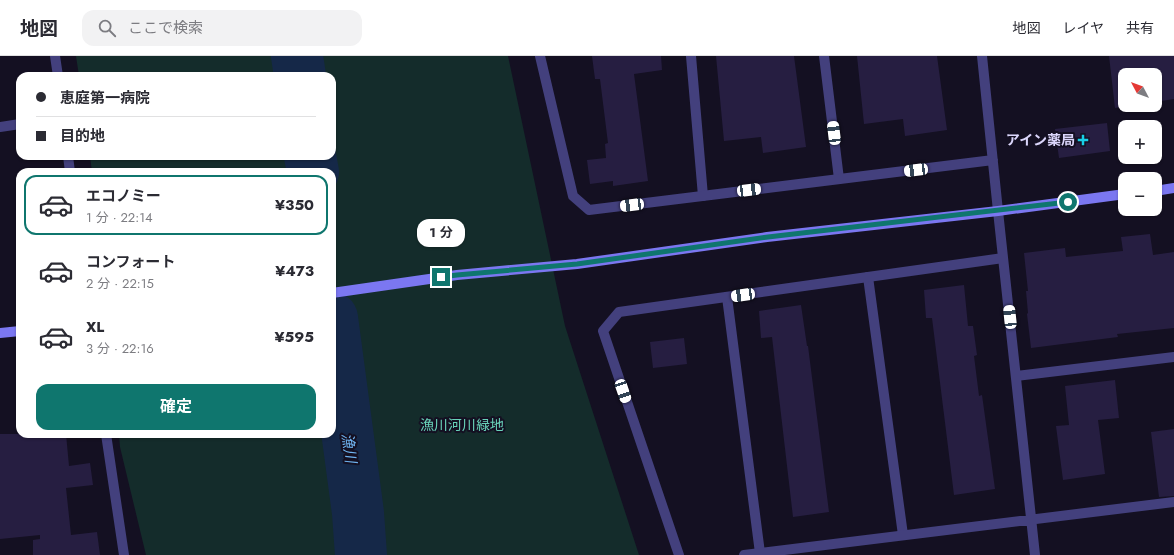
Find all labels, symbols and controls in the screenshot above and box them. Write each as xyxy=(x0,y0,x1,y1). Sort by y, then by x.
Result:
search box xyxy=(82,10,362,46)
text: 地図 xyxy=(20,15,58,42)
icon: search xyxy=(96,17,118,39)
text: ここで検索 xyxy=(128,17,203,39)
text: 地図 xyxy=(1012,18,1040,38)
text: レイヤ xyxy=(1062,18,1104,38)
text: 共有 xyxy=(1126,18,1154,38)
north arrow xyxy=(1118,68,1162,112)
map controls xyxy=(1118,68,1162,216)
text: 恵庭第一病院 xyxy=(60,87,150,109)
car xyxy=(827,120,841,146)
button: + xyxy=(1118,120,1162,164)
text: 目的地 xyxy=(60,125,105,147)
place label: アイン薬局 xyxy=(1006,130,1075,150)
marker: アイン薬局 xyxy=(1078,135,1088,145)
car xyxy=(903,163,929,177)
button: − xyxy=(1118,172,1162,216)
car xyxy=(736,183,762,197)
text: エコノミー xyxy=(86,185,161,207)
icon: car xyxy=(38,187,74,223)
route start xyxy=(1059,193,1077,211)
text: ¥350 xyxy=(275,194,314,216)
car xyxy=(619,198,645,212)
text: 1 分 · 22:14 xyxy=(86,208,153,227)
callout: 1 分 xyxy=(417,219,465,247)
text: 1 分 xyxy=(429,223,453,242)
text: コンフォート xyxy=(86,251,176,273)
icon: car xyxy=(38,253,74,289)
text: ¥473 xyxy=(275,260,314,282)
route end xyxy=(432,268,450,286)
text: 2 分 · 22:15 xyxy=(86,274,154,293)
car xyxy=(730,287,756,303)
car xyxy=(1003,304,1017,330)
text: XL xyxy=(86,316,104,338)
icon: car xyxy=(38,319,74,355)
text: ¥595 xyxy=(275,326,314,348)
text: 3 分 · 22:16 xyxy=(86,339,154,358)
car xyxy=(613,378,633,404)
button: 確定 xyxy=(36,384,316,430)
park label: 漁川河川緑地 xyxy=(420,415,504,435)
water label: 漁川 xyxy=(336,432,362,466)

